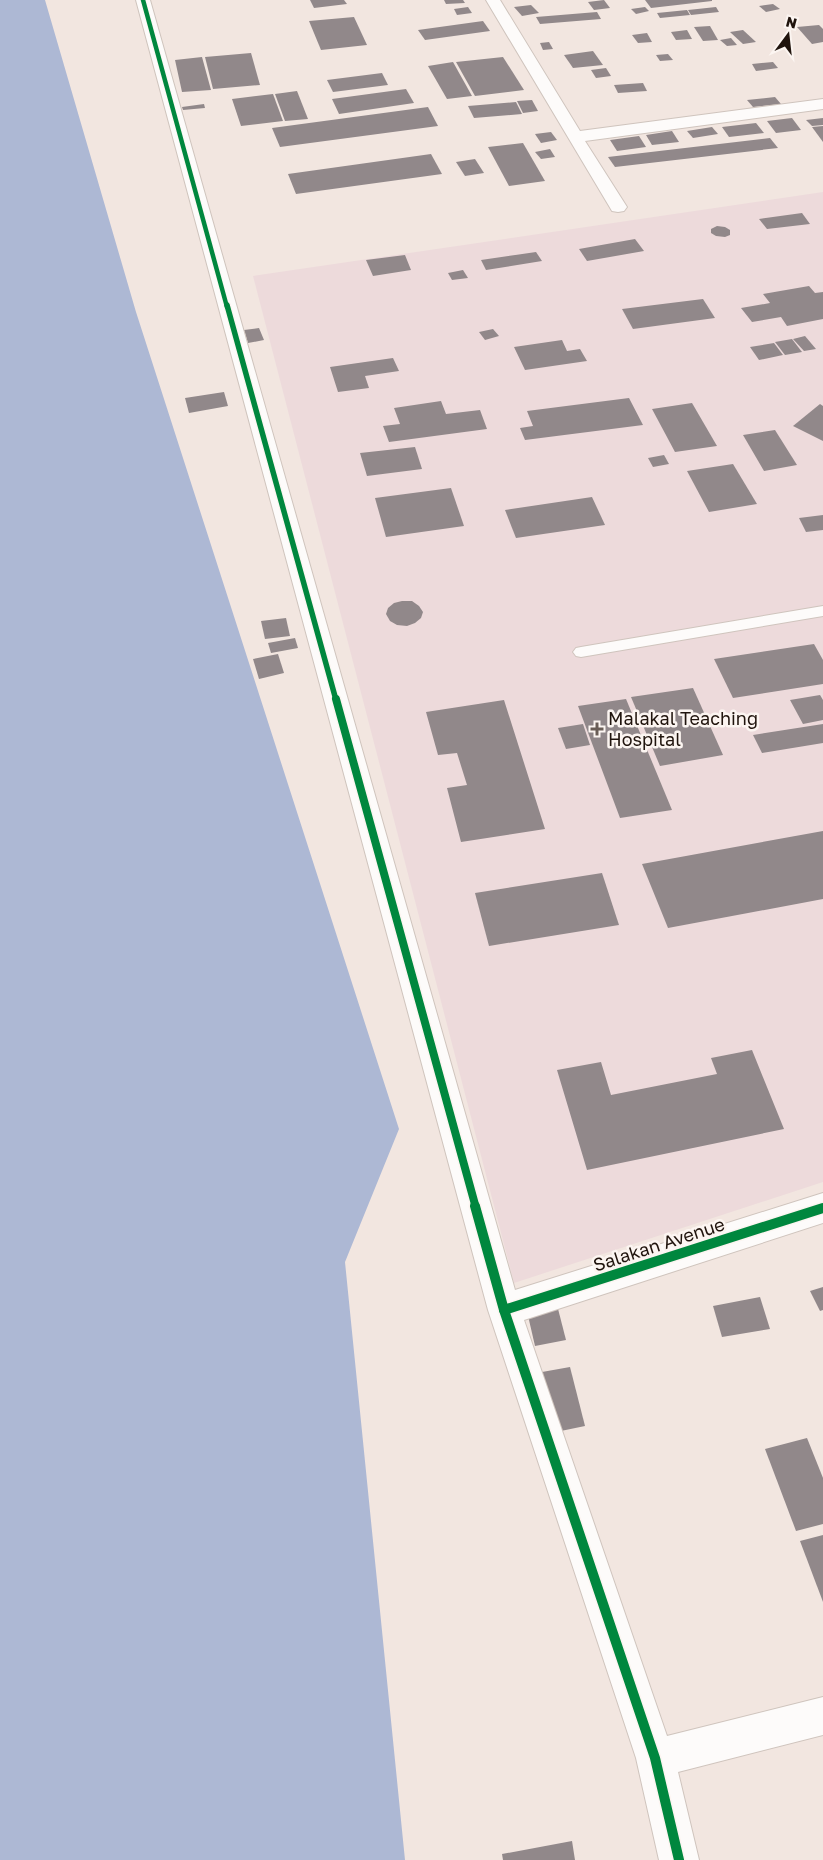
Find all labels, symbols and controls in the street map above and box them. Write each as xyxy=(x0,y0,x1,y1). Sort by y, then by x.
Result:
north arrow xyxy=(763,10,813,60)
text: N xyxy=(784,12,799,32)
place label: Malakal Teaching Hospital xyxy=(608,707,758,750)
marker: Malakal Teaching Hospital xyxy=(590,722,604,736)
street label: Salakan Avenue xyxy=(590,1212,727,1276)

